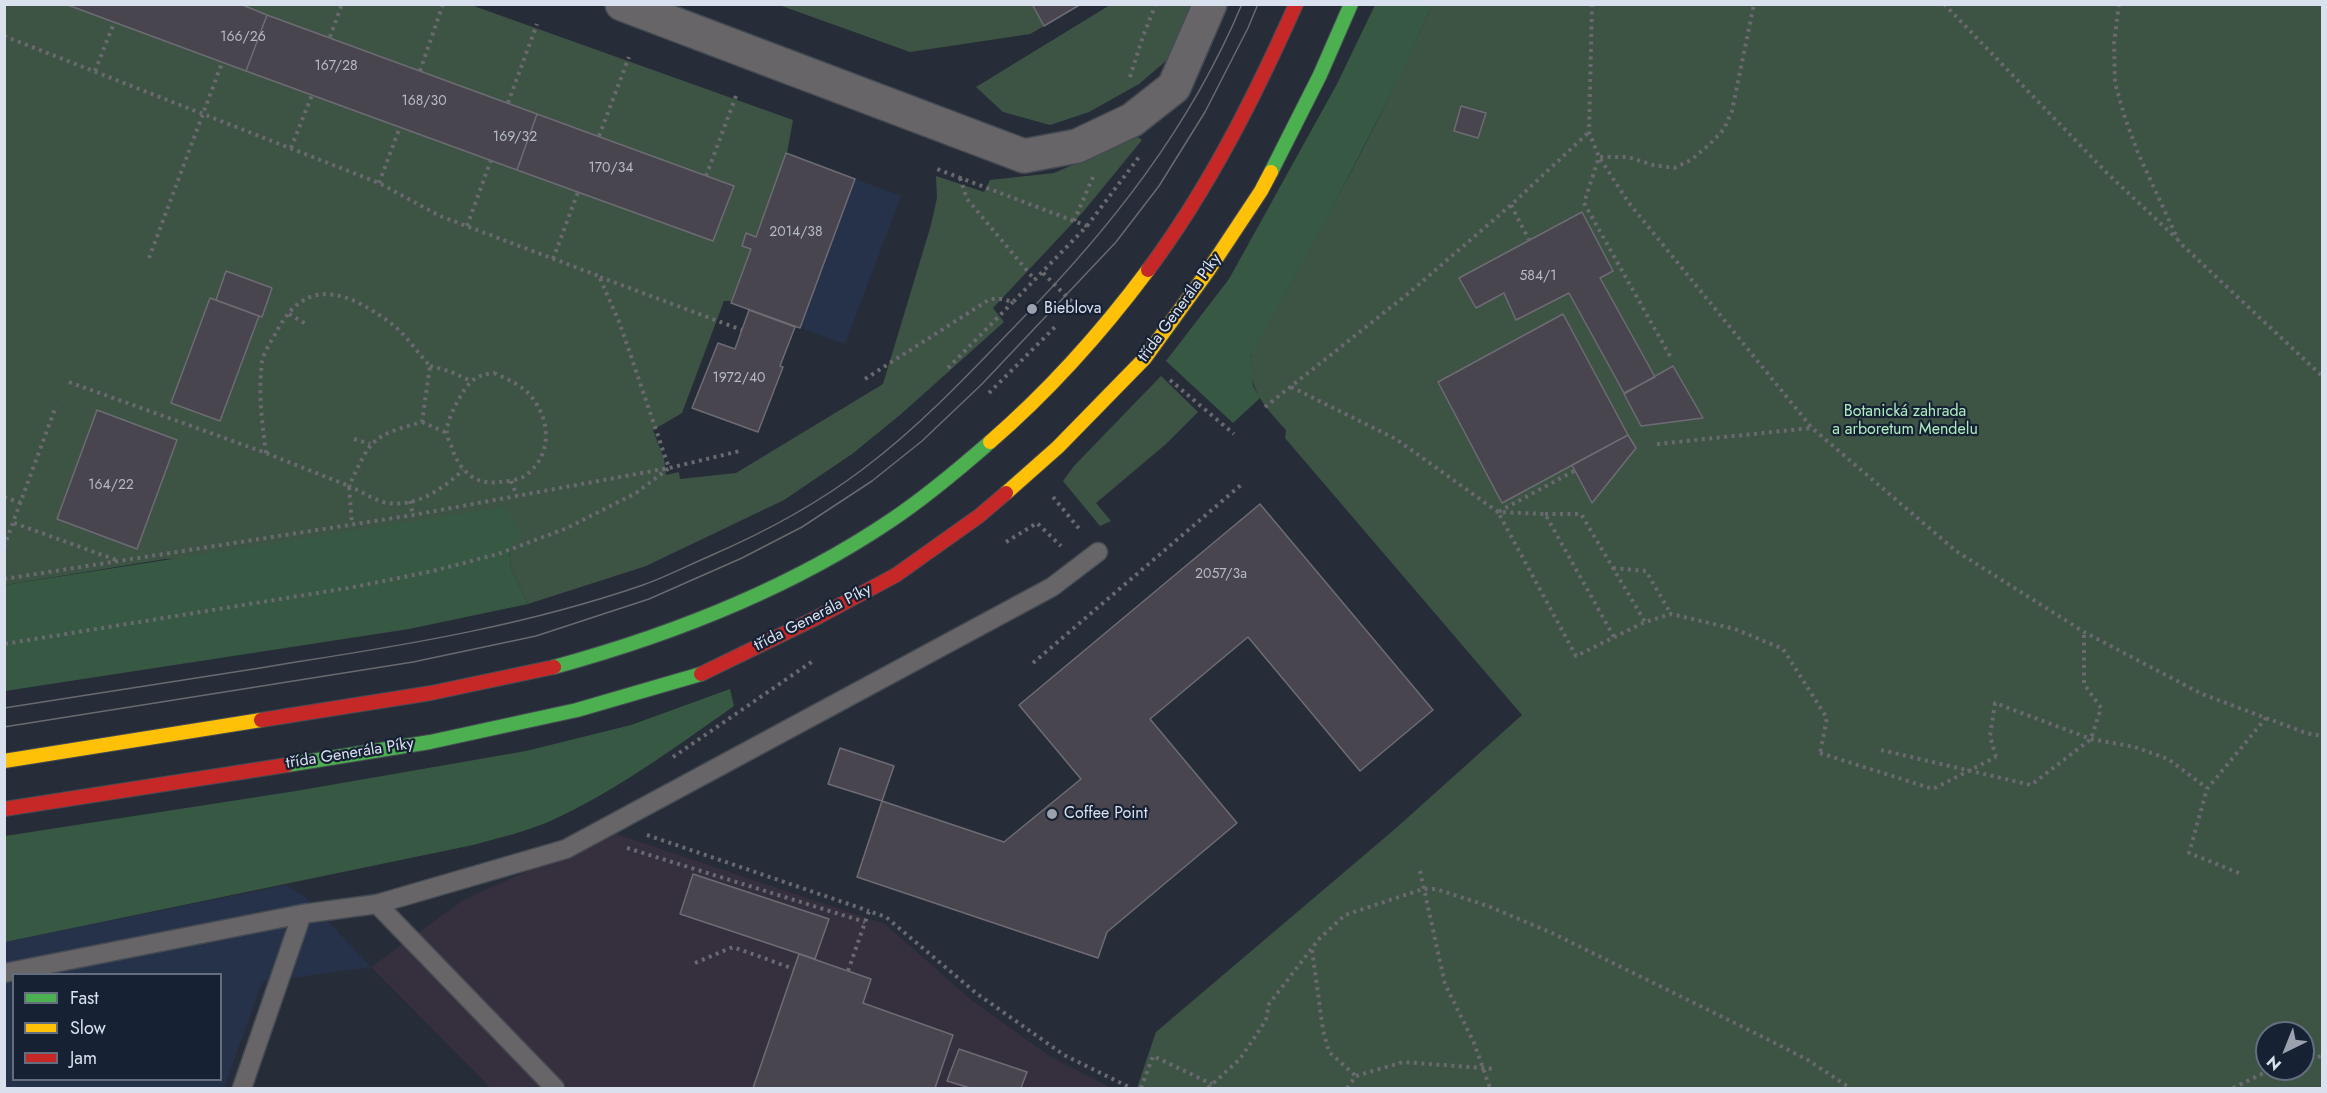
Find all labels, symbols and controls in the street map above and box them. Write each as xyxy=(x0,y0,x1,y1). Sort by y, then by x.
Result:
house number: 166/26 xyxy=(220,30,266,46)
house number: 167/28 xyxy=(314,59,358,75)
house number: 168/30 xyxy=(401,94,447,110)
house number: 169/32 xyxy=(493,130,537,146)
house number: 170/34 xyxy=(588,161,634,177)
house number: 2014/38 xyxy=(769,225,823,241)
street label: třída Generála Píky xyxy=(1134,250,1226,366)
house number: 584/1 xyxy=(1519,269,1557,285)
place label: Bieblova xyxy=(1044,299,1101,319)
marker: Bieblova xyxy=(1025,302,1039,316)
house number: 1972/40 xyxy=(712,371,766,387)
park label: Botanická zahrada a arboretum Mendelu xyxy=(1832,402,1978,440)
house number: 164/22 xyxy=(88,478,134,494)
house number: 2057/3a xyxy=(1195,567,1247,583)
street label: třída Generála Píky xyxy=(751,580,875,656)
street label: třída Generála Píky xyxy=(285,734,415,774)
place label: Coffee Point xyxy=(1064,804,1148,824)
marker: Coffee Point xyxy=(1045,807,1059,821)
legend xyxy=(12,973,222,1081)
text: Fast xyxy=(70,985,99,1011)
text: Slow xyxy=(70,1015,106,1041)
north arrow xyxy=(2255,1021,2315,1081)
text: Jam xyxy=(70,1045,97,1071)
text: N xyxy=(2261,1050,2286,1076)

